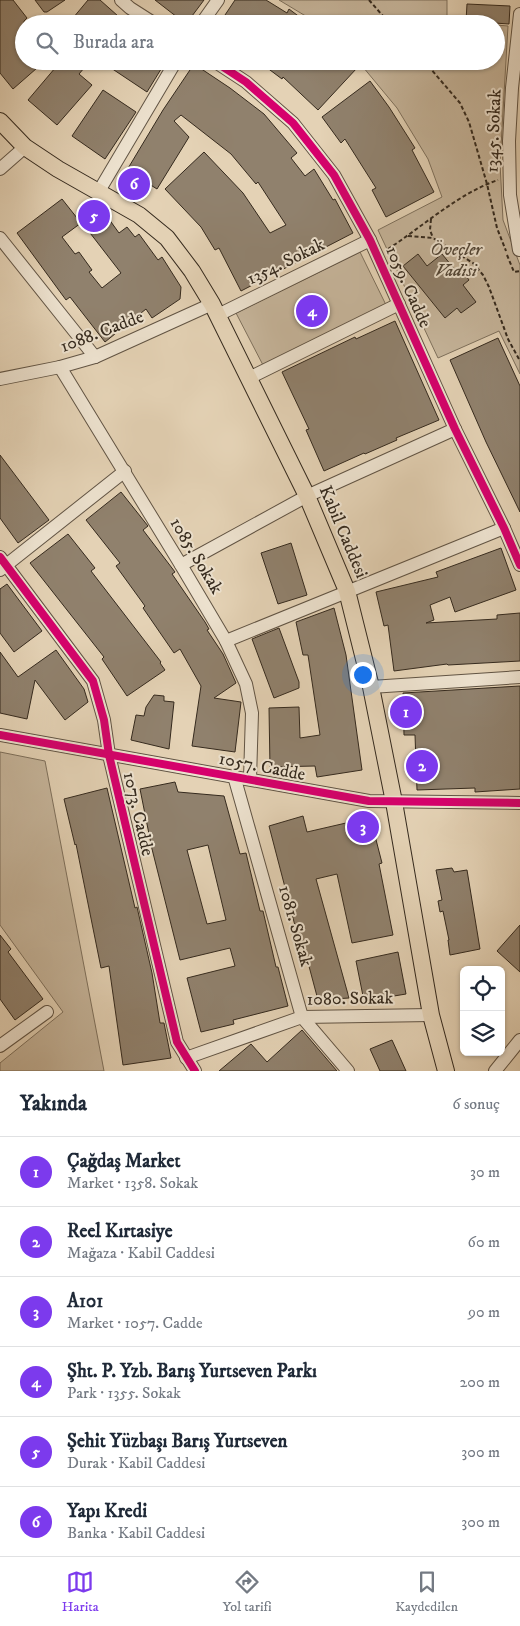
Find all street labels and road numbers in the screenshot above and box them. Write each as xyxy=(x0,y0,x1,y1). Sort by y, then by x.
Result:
street label: 1345. Sokak xyxy=(482,89,506,173)
street label: 1354. Sokak xyxy=(243,234,329,290)
street label: 1059. Cadde xyxy=(380,243,436,331)
street label: 1088. Cadde xyxy=(57,306,147,358)
street label: Kabil Caddesi xyxy=(314,482,372,582)
street label: 1085. Sokak xyxy=(165,514,227,598)
street label: 1057. Cadde xyxy=(217,748,307,786)
street label: 1073. Cadde xyxy=(118,770,158,858)
street label: 1081. Sokak xyxy=(273,883,317,969)
street label: 1080. Sokak xyxy=(306,987,394,1011)

